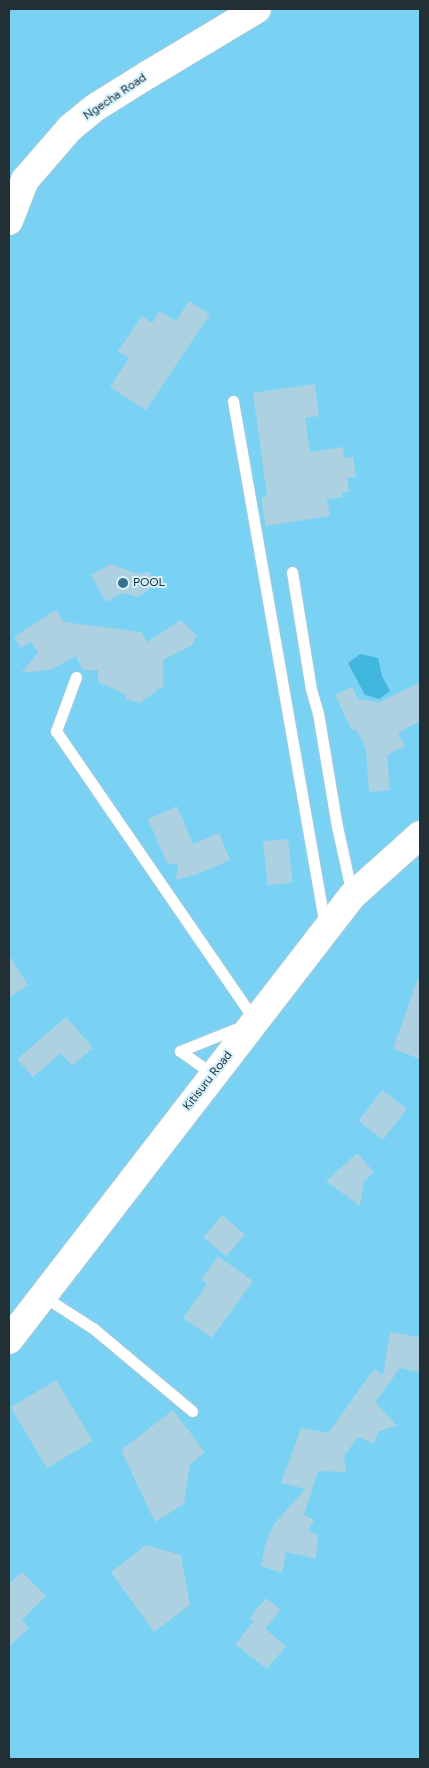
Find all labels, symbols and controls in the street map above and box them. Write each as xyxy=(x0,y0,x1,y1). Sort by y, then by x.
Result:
street label: Ngecha Road xyxy=(81,71,149,123)
place label: POOL xyxy=(133,576,165,590)
marker: POOL xyxy=(117,577,129,589)
street label: Kitisuru Road xyxy=(180,1049,236,1113)

